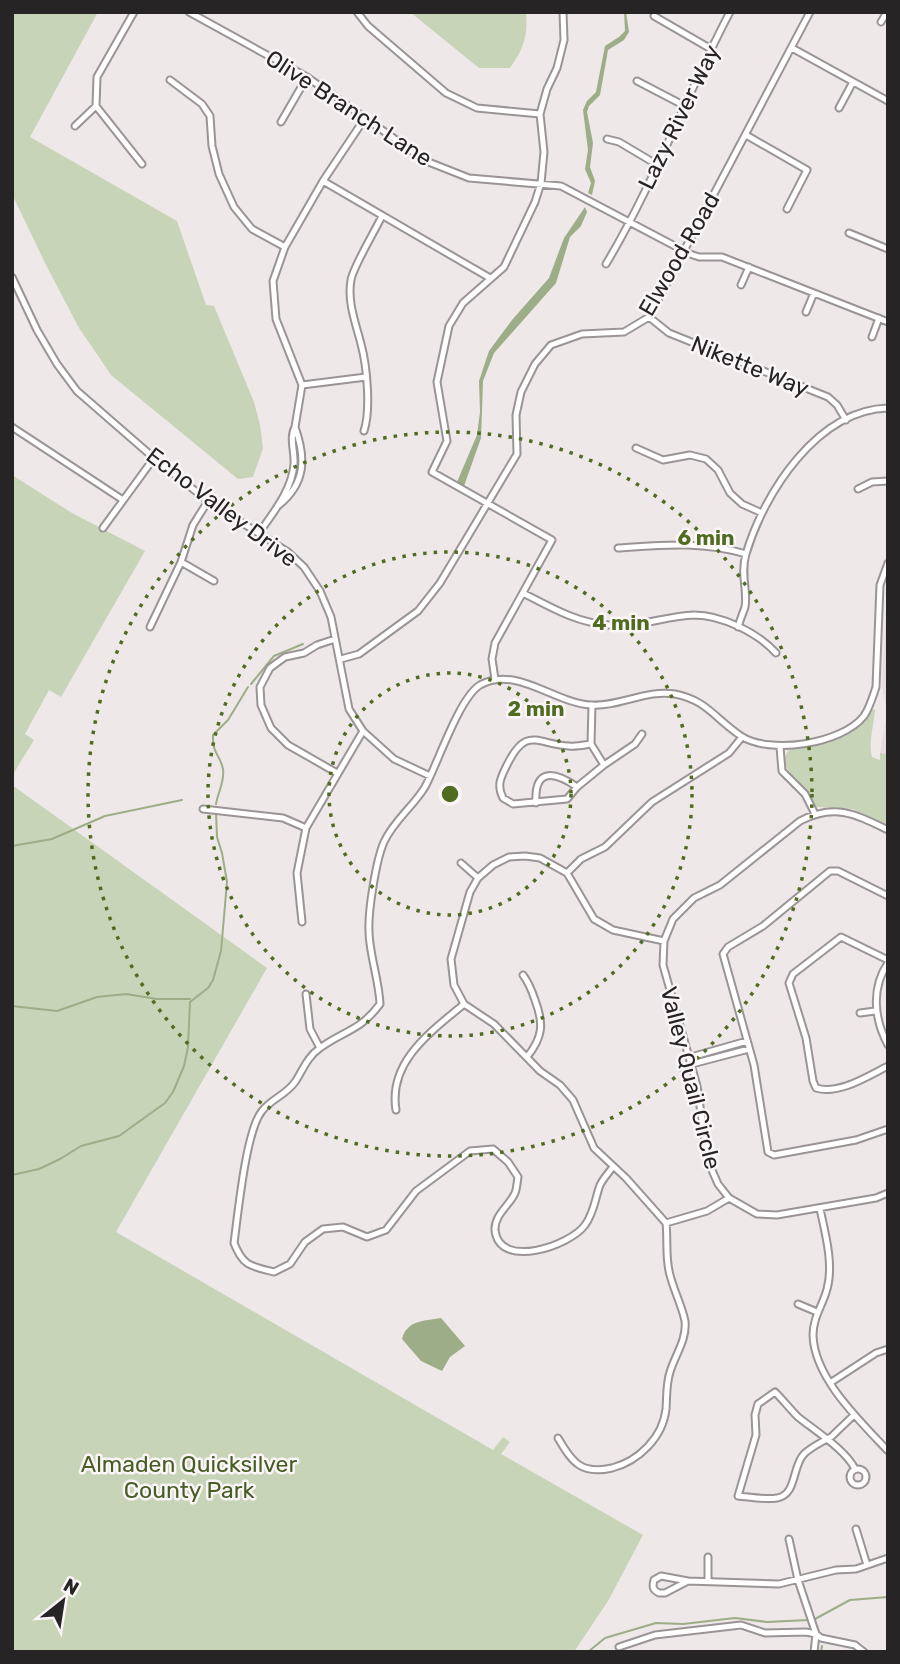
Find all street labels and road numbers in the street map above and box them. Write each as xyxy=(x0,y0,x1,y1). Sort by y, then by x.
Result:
street label: Lazy River Way xyxy=(632,40,726,194)
street label: Olive Branch Lane xyxy=(260,44,438,172)
street label: Elwood Road xyxy=(632,187,726,321)
street label: Nikette Way xyxy=(687,330,813,402)
street label: Echo Valley Drive xyxy=(141,441,303,573)
street label: Valley Quail Circle xyxy=(655,984,727,1172)

